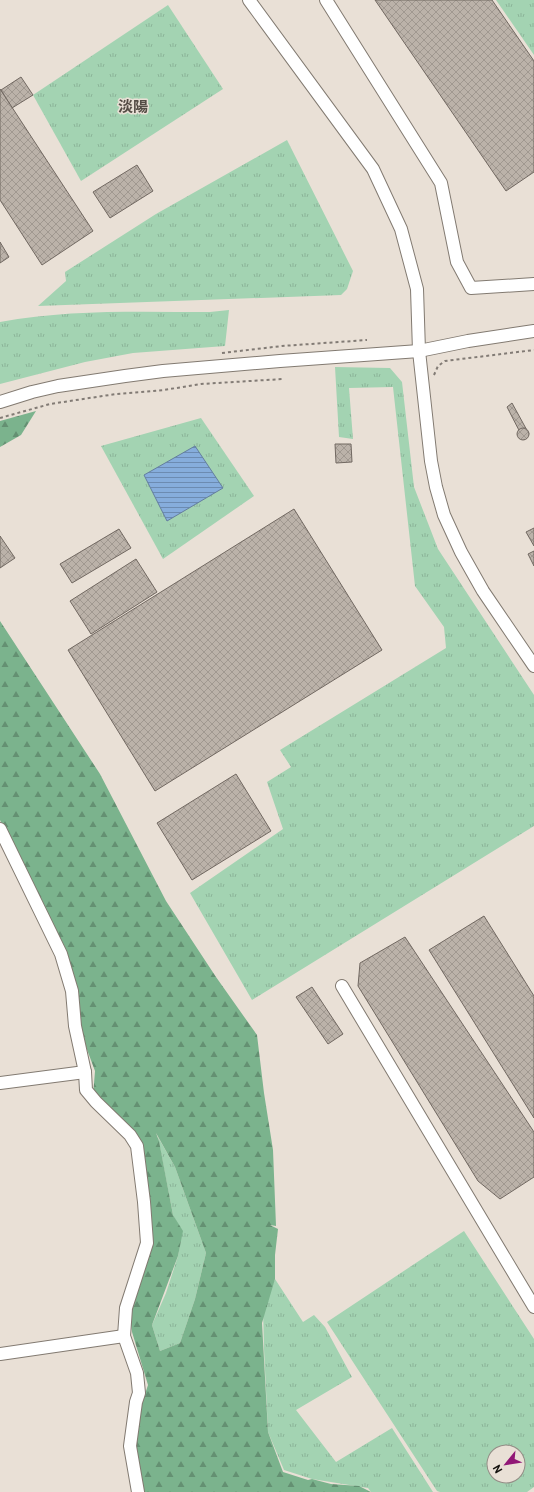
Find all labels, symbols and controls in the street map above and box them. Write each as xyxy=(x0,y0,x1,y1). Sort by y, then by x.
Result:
district label: 淡陽 xyxy=(118,97,148,115)
north arrow xyxy=(486,1444,526,1484)
text: N xyxy=(489,1463,504,1476)

